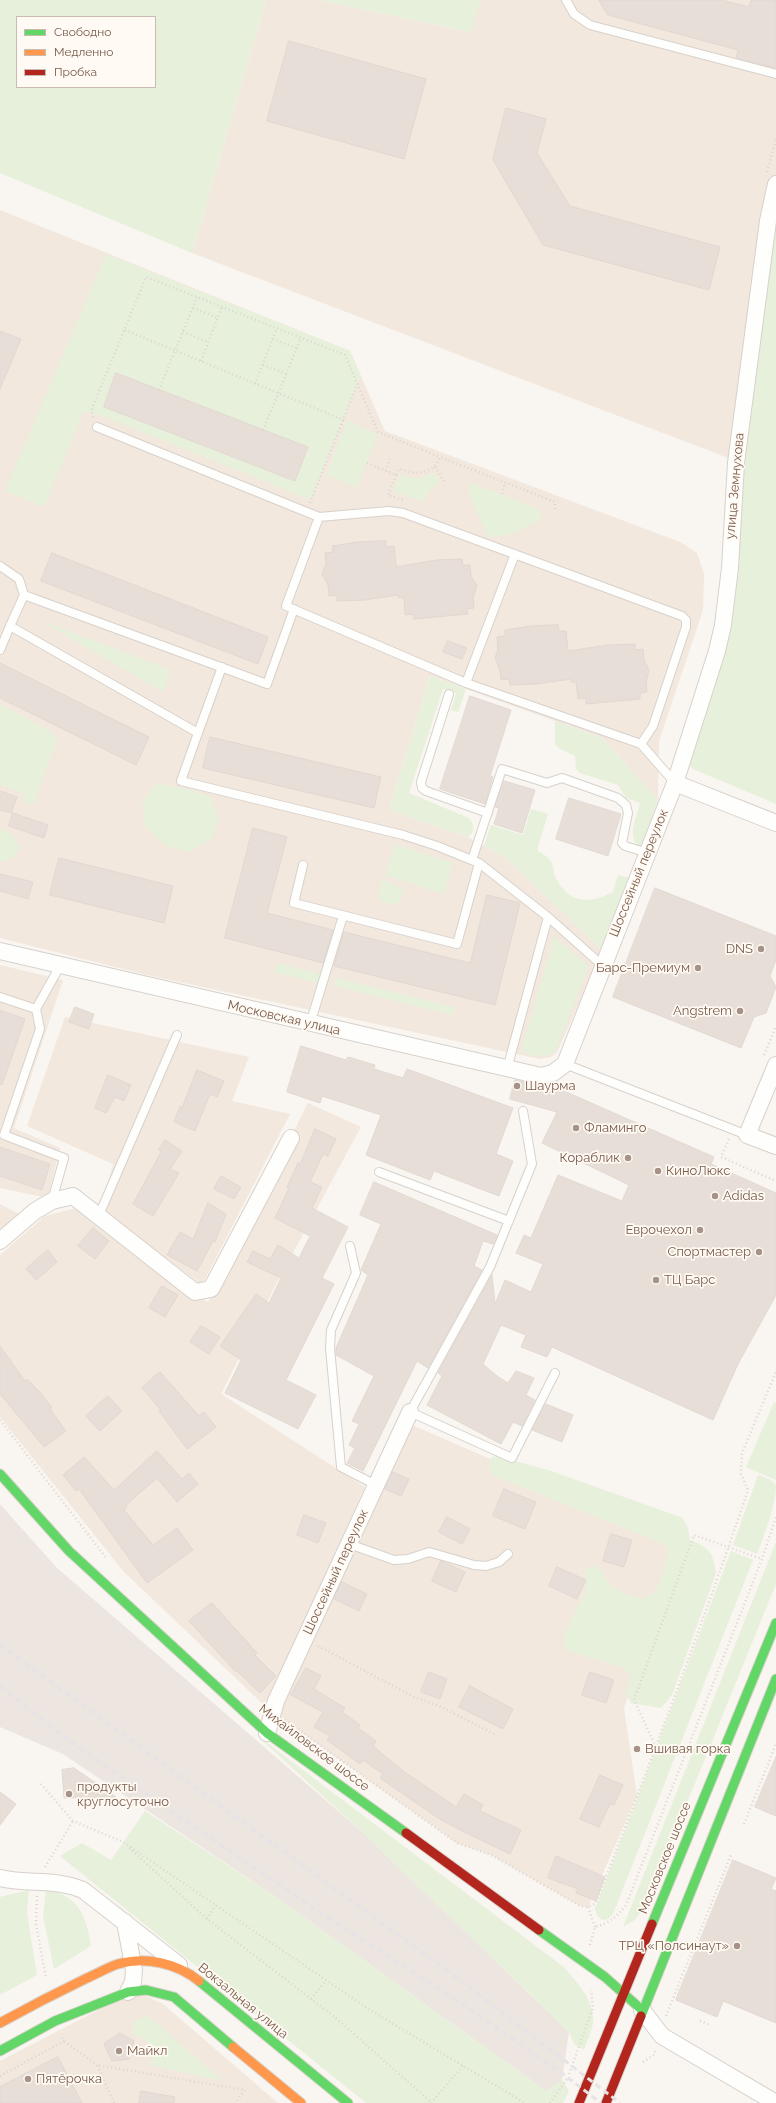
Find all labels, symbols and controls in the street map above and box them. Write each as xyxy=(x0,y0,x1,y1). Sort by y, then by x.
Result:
legend xyxy=(16,16,156,88)
text: Свободно xyxy=(54,25,111,39)
text: Медленно xyxy=(54,45,113,59)
text: Пробка xyxy=(54,65,97,79)
street label: улица Земнухова xyxy=(723,432,747,540)
street label: Шоссейный переулок xyxy=(606,807,672,939)
place label: DNS xyxy=(726,941,753,957)
marker: DNS xyxy=(756,944,766,954)
place label: Барс-Премиум xyxy=(596,960,690,976)
marker: Барс-Премиум xyxy=(693,963,703,973)
street label: Московская улица xyxy=(226,997,342,1039)
place label: Angstrem xyxy=(673,1003,732,1019)
marker: Angstrem xyxy=(735,1006,745,1016)
place label: Шаурма xyxy=(525,1078,575,1094)
marker: Шаурма xyxy=(512,1081,522,1091)
place label: Фламинго xyxy=(584,1120,646,1136)
marker: Фламинго xyxy=(571,1123,581,1133)
place label: Кораблик xyxy=(560,1150,620,1166)
marker: Кораблик xyxy=(623,1153,633,1163)
place label: КиноЛюкс xyxy=(666,1163,730,1179)
marker: КиноЛюкс xyxy=(653,1166,663,1176)
place label: Adidas xyxy=(723,1188,764,1204)
marker: Adidas xyxy=(710,1191,720,1201)
place label: Еврочехол xyxy=(625,1222,692,1238)
marker: Еврочехол xyxy=(695,1225,705,1235)
place label: Спортмастер xyxy=(668,1244,751,1260)
marker: Спортмастер xyxy=(754,1247,764,1257)
place label: ТЦ Барс xyxy=(664,1272,715,1288)
marker: ТЦ Барс xyxy=(651,1275,661,1285)
street label: Шоссейный переулок xyxy=(300,1507,372,1637)
street label: Михайловское шоссе xyxy=(256,1701,372,1795)
place label: Вшивая горка xyxy=(645,1741,731,1757)
marker: Вшивая горка xyxy=(632,1744,642,1754)
place label: продукты круглосуточно xyxy=(77,1779,169,1810)
marker: продукты круглосуточно xyxy=(64,1789,74,1799)
street label: Московское шоссе xyxy=(635,1800,695,1916)
place label: ТРЦ «Полсинаут» xyxy=(618,1938,729,1954)
marker: ТРЦ «Полсинаут» xyxy=(732,1941,742,1951)
street label: Вокзальная улица xyxy=(195,1960,291,2042)
place label: Майкл xyxy=(127,2043,167,2059)
marker: Майкл xyxy=(114,2046,124,2056)
place label: Пятёрочка xyxy=(36,2071,102,2087)
marker: Пятёрочка xyxy=(23,2074,33,2084)

